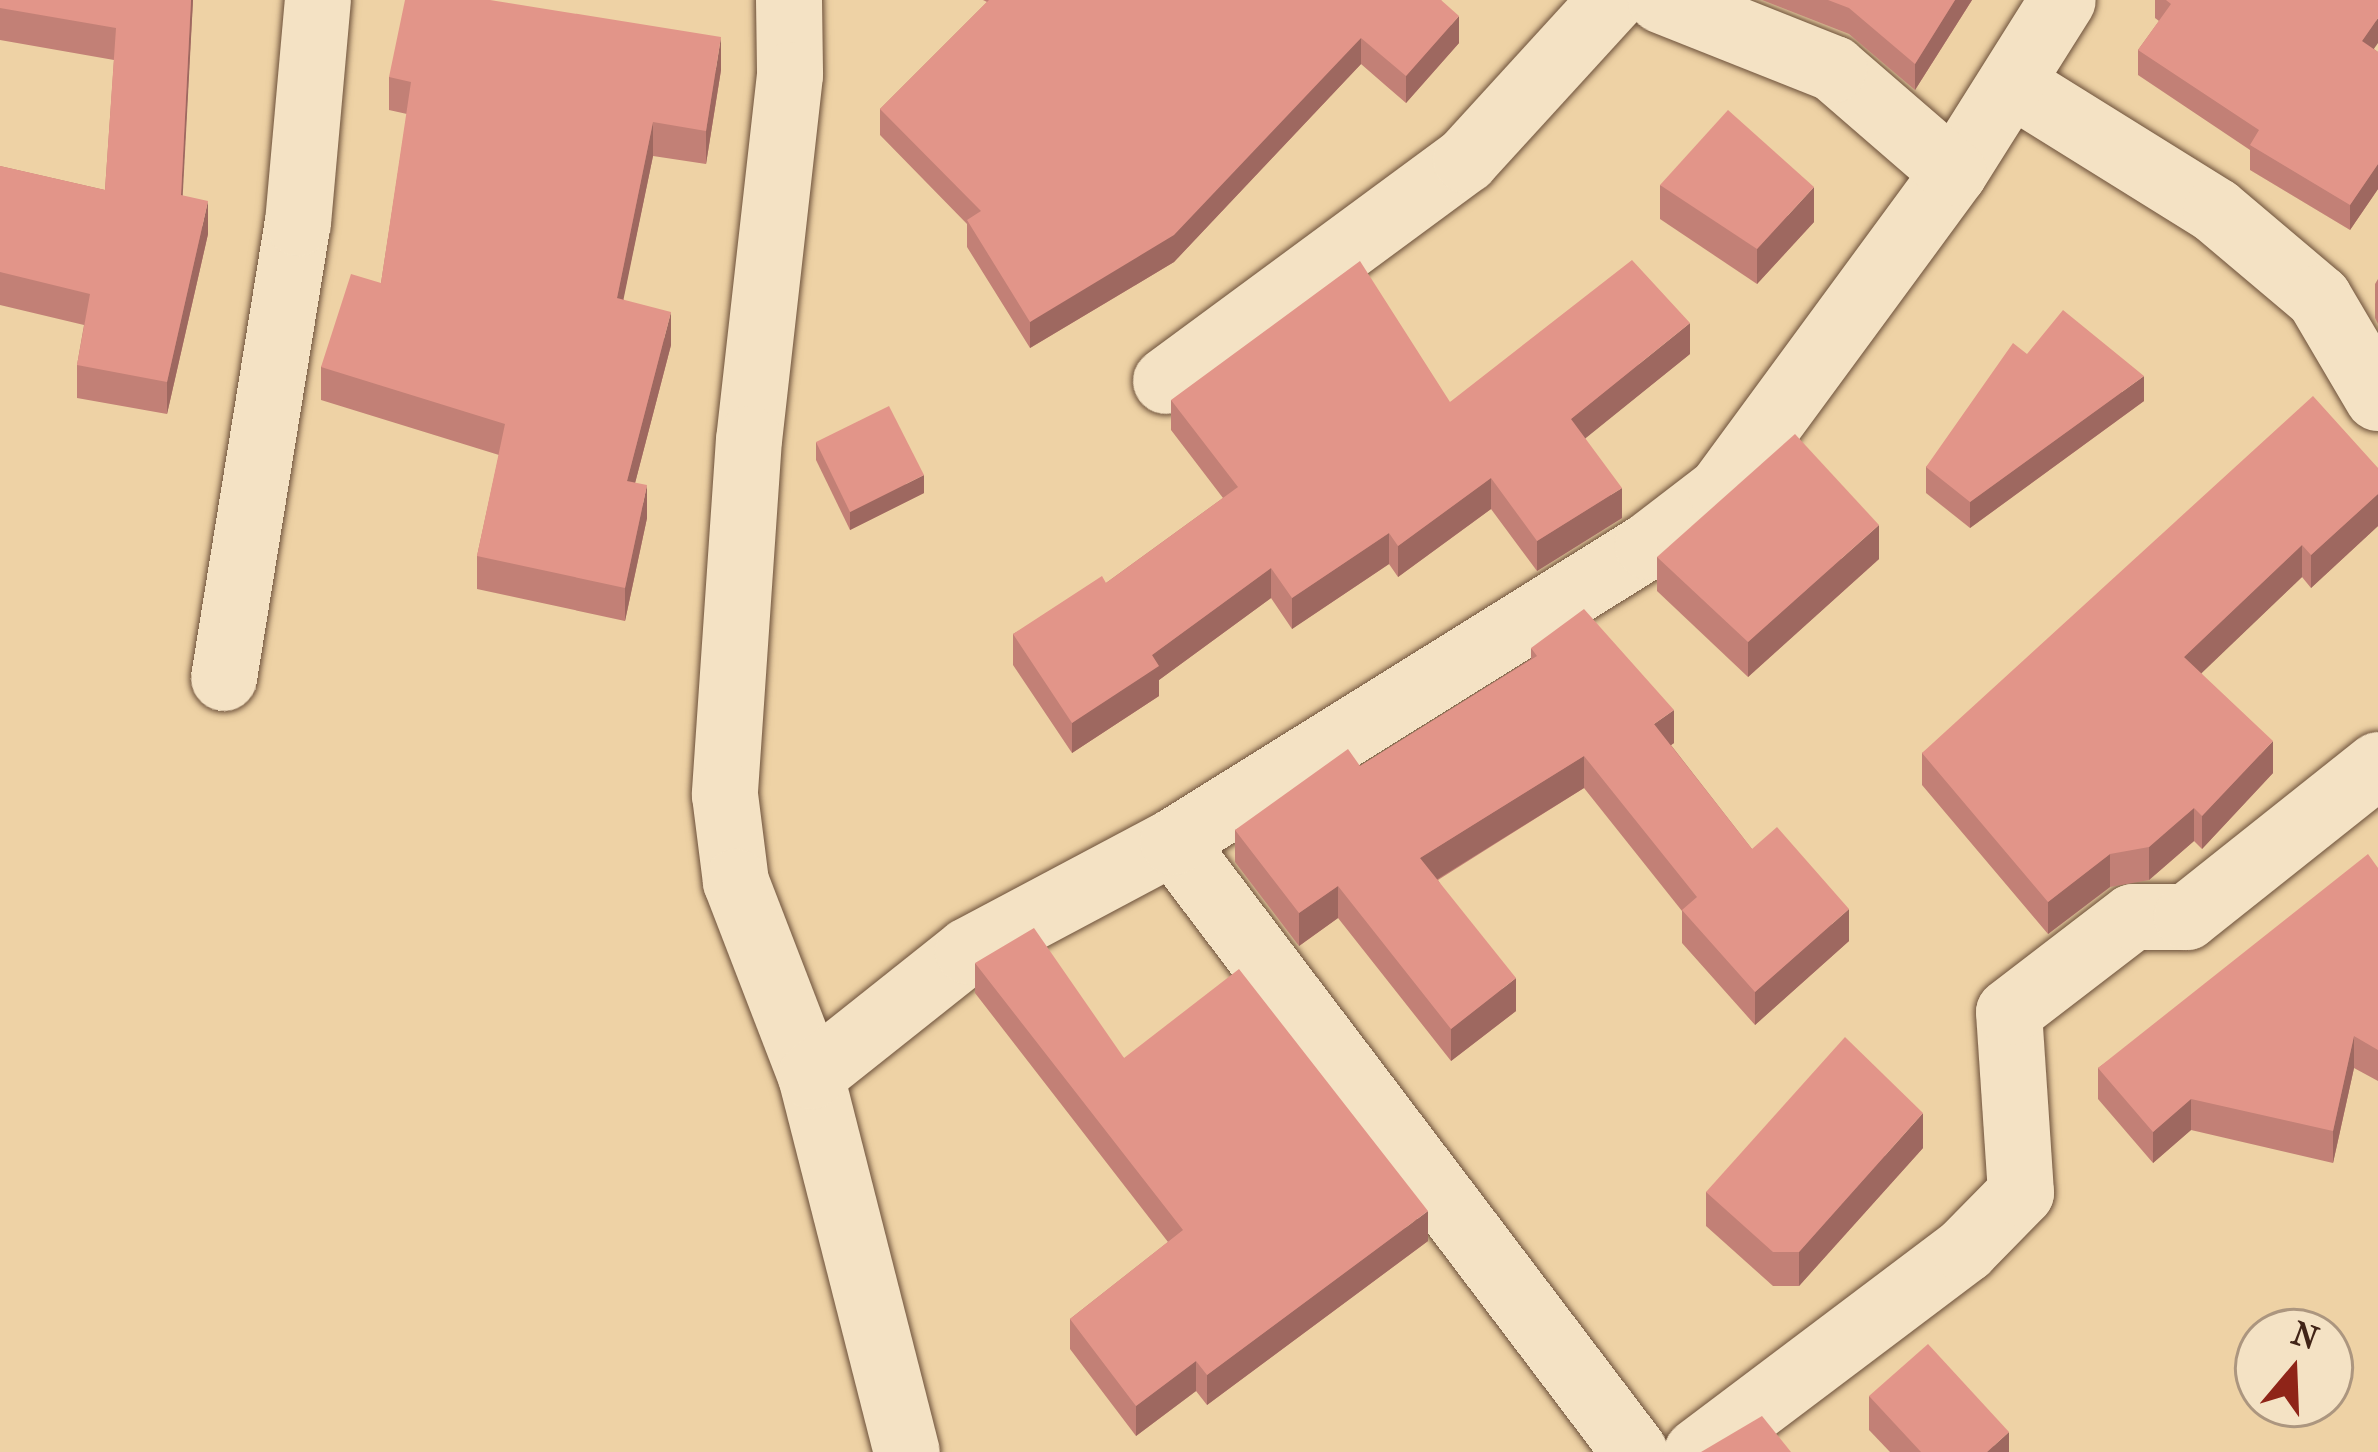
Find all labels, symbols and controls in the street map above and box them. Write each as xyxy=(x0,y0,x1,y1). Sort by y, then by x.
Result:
north arrow xyxy=(2234,1308,2354,1428)
text: N xyxy=(2287,1314,2323,1359)

